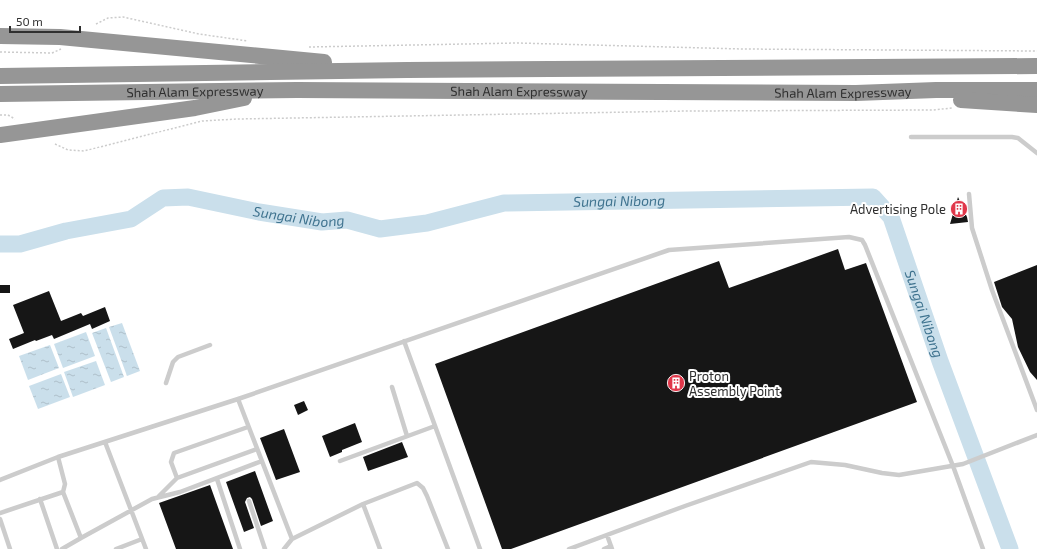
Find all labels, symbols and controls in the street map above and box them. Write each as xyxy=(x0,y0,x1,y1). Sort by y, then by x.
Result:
scale bar xyxy=(10,8,80,34)
text: 50 m xyxy=(16,14,43,28)
street label: Shah Alam Expressway xyxy=(126,82,264,100)
street label: Shah Alam Expressway xyxy=(450,83,588,100)
street label: Shah Alam Expressway xyxy=(774,83,912,101)
water label: Sungai Nibong xyxy=(573,191,665,210)
building icon: Advertising Pole xyxy=(949,199,969,219)
place label: Advertising Pole xyxy=(850,201,946,217)
water label: Sungai Nibong xyxy=(252,202,345,230)
water label: Sungai Nibong xyxy=(902,267,947,360)
place label: Proton Assembly Point xyxy=(689,368,780,399)
building icon: Proton Assembly Point xyxy=(666,373,686,393)

